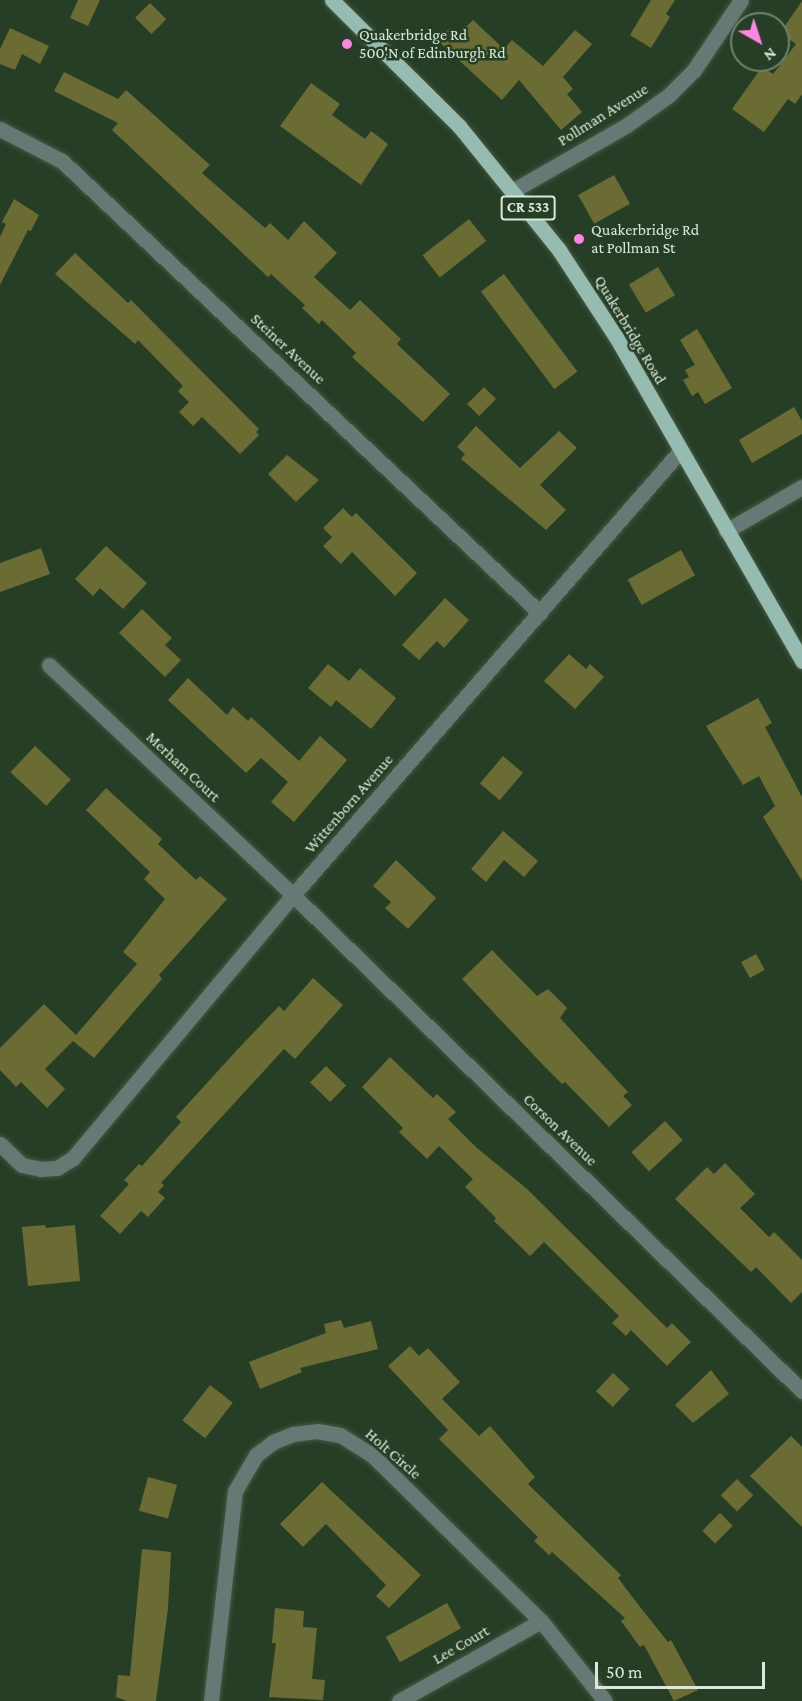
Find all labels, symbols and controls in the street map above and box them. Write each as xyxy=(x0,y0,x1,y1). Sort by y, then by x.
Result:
north arrow xyxy=(730,12,790,72)
place label: Quakerbridge Rd 500'N of Edinburgh Rd xyxy=(359,25,506,63)
marker: Quakerbridge Rd 500'N of Edinburgh Rd xyxy=(340,37,354,51)
text: N xyxy=(761,45,780,65)
street label: Pollman Avenue xyxy=(554,80,652,150)
road number: CR 533 xyxy=(500,196,556,220)
place label: Quakerbridge Rd at Pollman St xyxy=(591,220,699,258)
marker: Quakerbridge Rd at Pollman St xyxy=(572,232,586,246)
street label: Quakerbridge Road xyxy=(590,272,670,388)
street label: Steiner Avenue xyxy=(247,309,329,389)
street label: Merham Court xyxy=(142,728,224,806)
street label: Wittenborn Avenue xyxy=(301,750,397,858)
street label: Corson Avenue xyxy=(519,1090,601,1170)
street label: Holt Circle xyxy=(361,1425,425,1483)
street label: Lee Court xyxy=(429,1621,493,1669)
scale bar xyxy=(598,1650,768,1688)
text: 50 m xyxy=(606,1662,643,1682)

